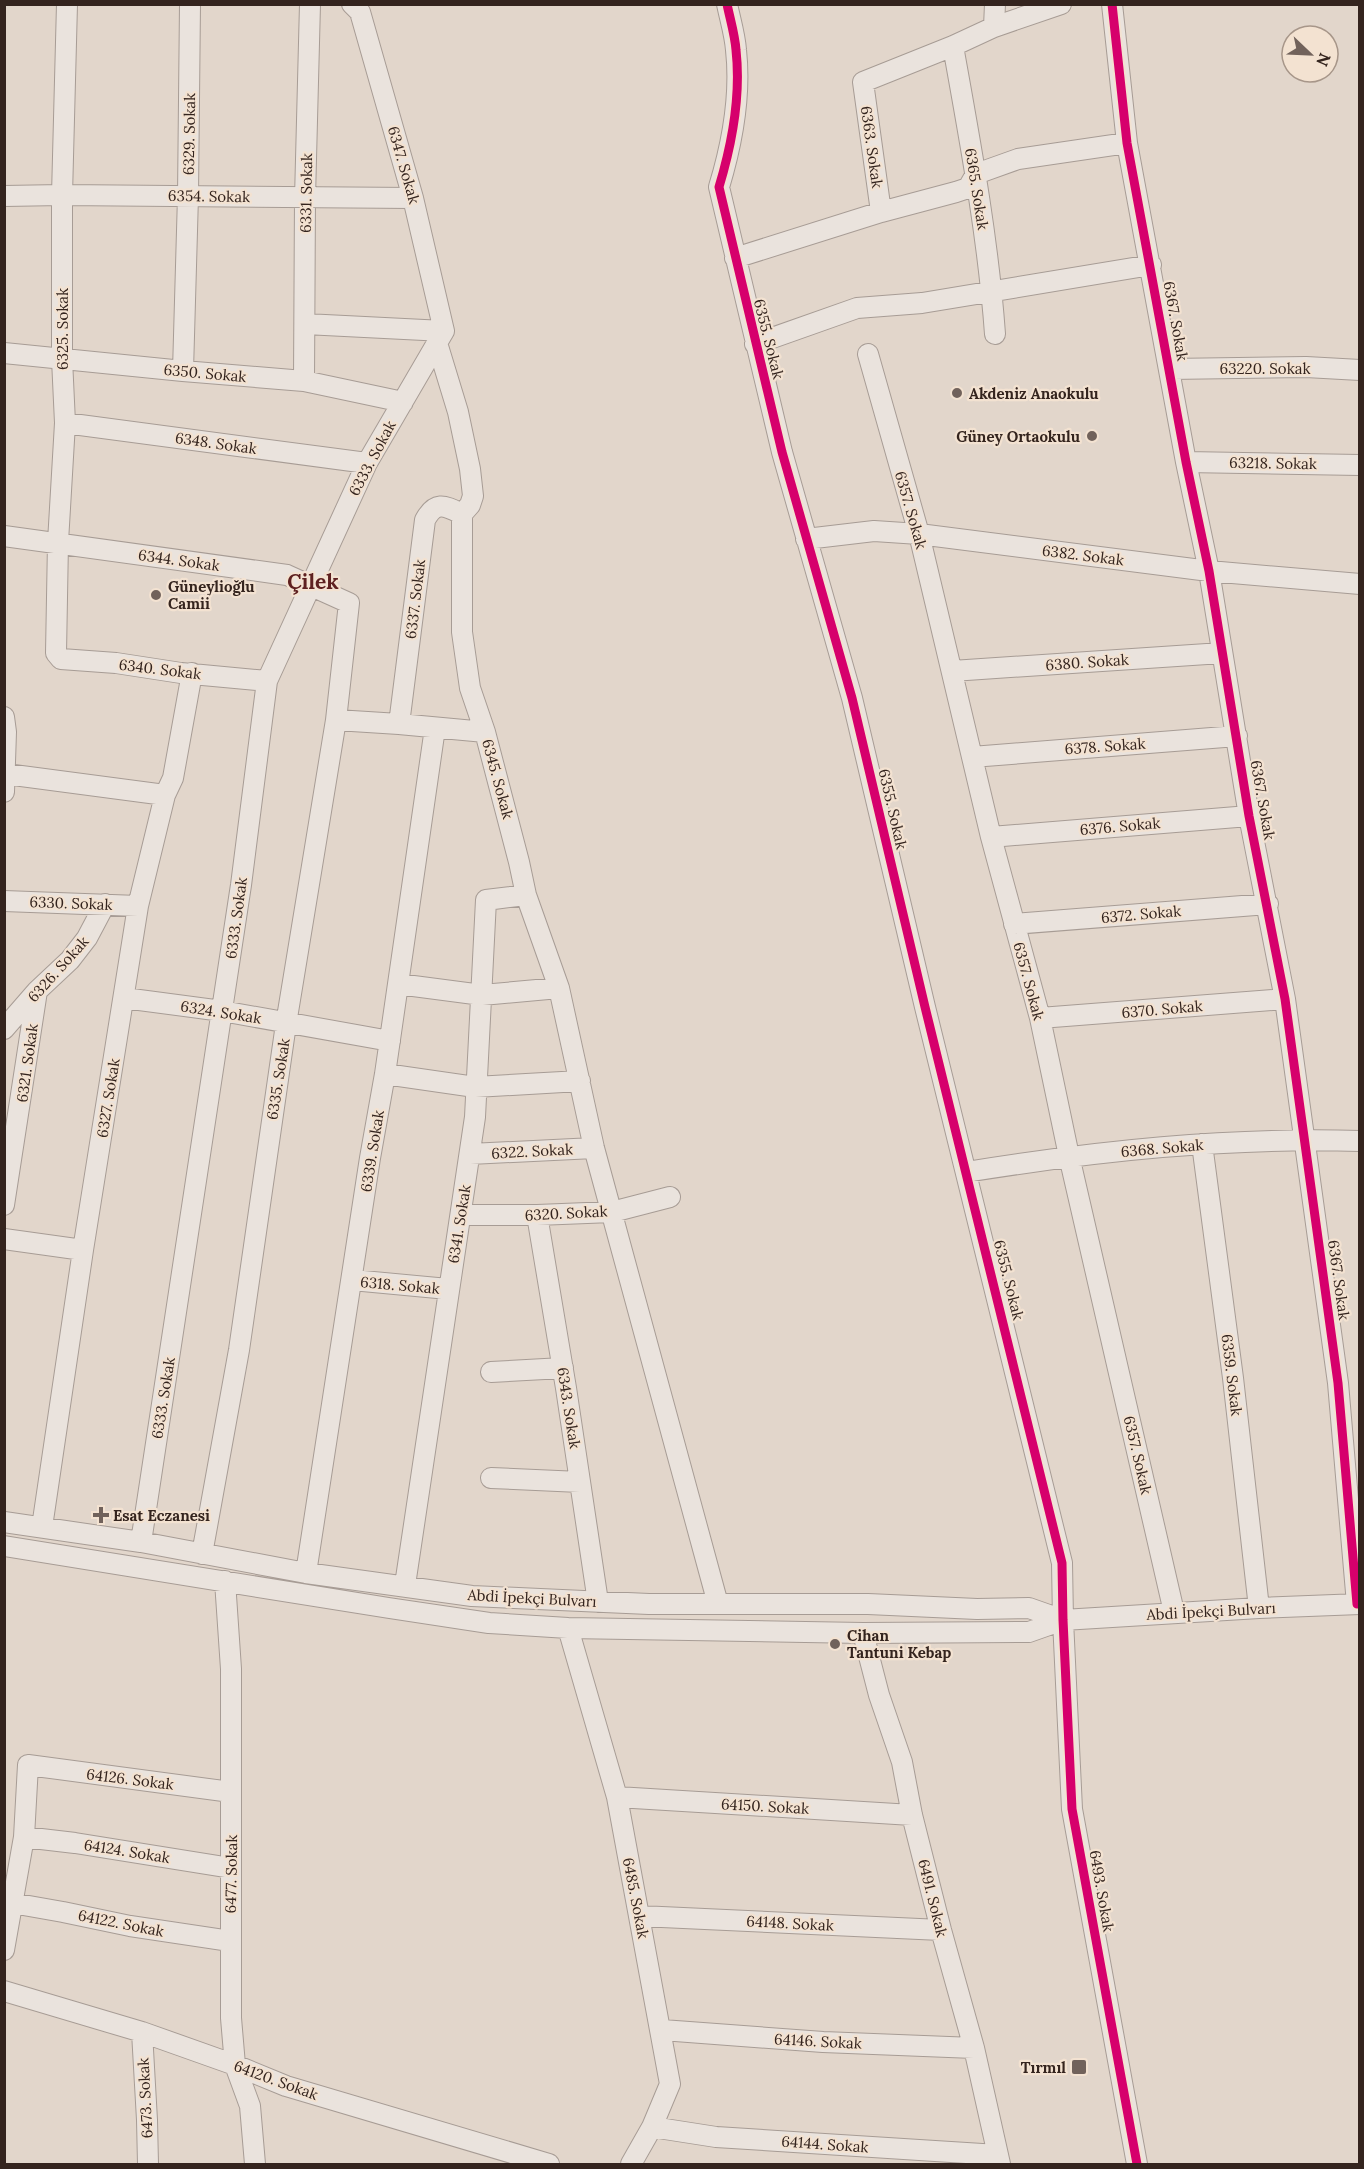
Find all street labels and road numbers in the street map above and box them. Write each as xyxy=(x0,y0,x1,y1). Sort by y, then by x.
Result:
street label: 6329. Sokak xyxy=(179,93,199,175)
street label: 6363. Sokak xyxy=(857,105,887,189)
street label: 6347. Sokak xyxy=(384,124,424,206)
street label: 6365. Sokak xyxy=(961,147,993,231)
street label: 6331. Sokak xyxy=(296,153,316,233)
street label: 6354. Sokak xyxy=(168,186,250,206)
street label: 6367. Sokak xyxy=(1160,280,1192,362)
street label: 6325. Sokak xyxy=(53,288,72,370)
street label: 6355. Sokak xyxy=(750,297,788,381)
street label: 63220. Sokak xyxy=(1220,359,1310,378)
street label: 6350. Sokak xyxy=(163,360,247,386)
street label: 6333. Sokak xyxy=(344,417,400,499)
street label: 6348. Sokak xyxy=(174,428,258,458)
street label: 63218. Sokak xyxy=(1229,453,1317,473)
street label: 6357. Sokak xyxy=(891,469,931,551)
street label: 6382. Sokak xyxy=(1041,541,1125,569)
street label: 6344. Sokak xyxy=(137,545,221,575)
street label: 6337. Sokak xyxy=(401,558,429,640)
street label: 6380. Sokak xyxy=(1045,650,1129,674)
street label: 6340. Sokak xyxy=(118,655,202,683)
street label: 6378. Sokak xyxy=(1064,734,1146,758)
street label: 6345. Sokak xyxy=(478,737,518,821)
street label: 6367. Sokak xyxy=(1247,759,1279,841)
street label: 6355. Sokak xyxy=(875,767,911,851)
street label: 6376. Sokak xyxy=(1079,813,1161,839)
street label: 6333. Sokak xyxy=(221,876,251,960)
street label: 6330. Sokak xyxy=(29,892,113,914)
street label: 6372. Sokak xyxy=(1100,901,1182,927)
street label: 6326. Sokak xyxy=(23,932,93,1006)
street label: 6357. Sokak xyxy=(1009,940,1049,1022)
street label: 6324. Sokak xyxy=(179,996,263,1028)
street label: 6370. Sokak xyxy=(1121,996,1203,1022)
street label: 6321. Sokak xyxy=(12,1022,42,1104)
street label: 6335. Sokak xyxy=(262,1037,294,1121)
street label: 6327. Sokak xyxy=(92,1057,124,1139)
street label: 6339. Sokak xyxy=(356,1109,388,1193)
street label: 6368. Sokak xyxy=(1120,1135,1204,1161)
street label: 6322. Sokak xyxy=(491,1139,573,1163)
street label: 6341. Sokak xyxy=(443,1183,475,1265)
street label: 6320. Sokak xyxy=(524,1201,608,1225)
street label: 6355. Sokak xyxy=(990,1238,1028,1322)
street label: 6367. Sokak xyxy=(1324,1239,1354,1321)
street label: 6318. Sokak xyxy=(359,1272,441,1298)
street label: 6359. Sokak xyxy=(1218,1333,1246,1417)
street label: 6333. Sokak xyxy=(147,1356,179,1440)
street label: 6343. Sokak xyxy=(553,1366,585,1450)
street label: 6357. Sokak xyxy=(1120,1414,1156,1496)
street label: Abdi İpekçi Bulvarı xyxy=(466,1585,597,1611)
street label: Abdi İpekçi Bulvarı xyxy=(1145,1598,1276,1624)
street label: 64126. Sokak xyxy=(85,1764,175,1794)
street label: 64150. Sokak xyxy=(720,1794,810,1818)
street label: 6477. Sokak xyxy=(221,1834,241,1914)
street label: 64124. Sokak xyxy=(83,1835,171,1867)
street label: 6493. Sokak xyxy=(1085,1849,1119,1933)
street label: 6485. Sokak xyxy=(619,1856,653,1940)
street label: 6491. Sokak xyxy=(914,1857,952,1939)
street label: 64122. Sokak xyxy=(76,1905,166,1941)
street label: 64148. Sokak xyxy=(746,1911,834,1935)
street label: 64146. Sokak xyxy=(774,2029,862,2053)
street label: 64120. Sokak xyxy=(231,2056,321,2104)
street label: 6473. Sokak xyxy=(133,2057,157,2139)
street label: 64144. Sokak xyxy=(781,2131,869,2157)

